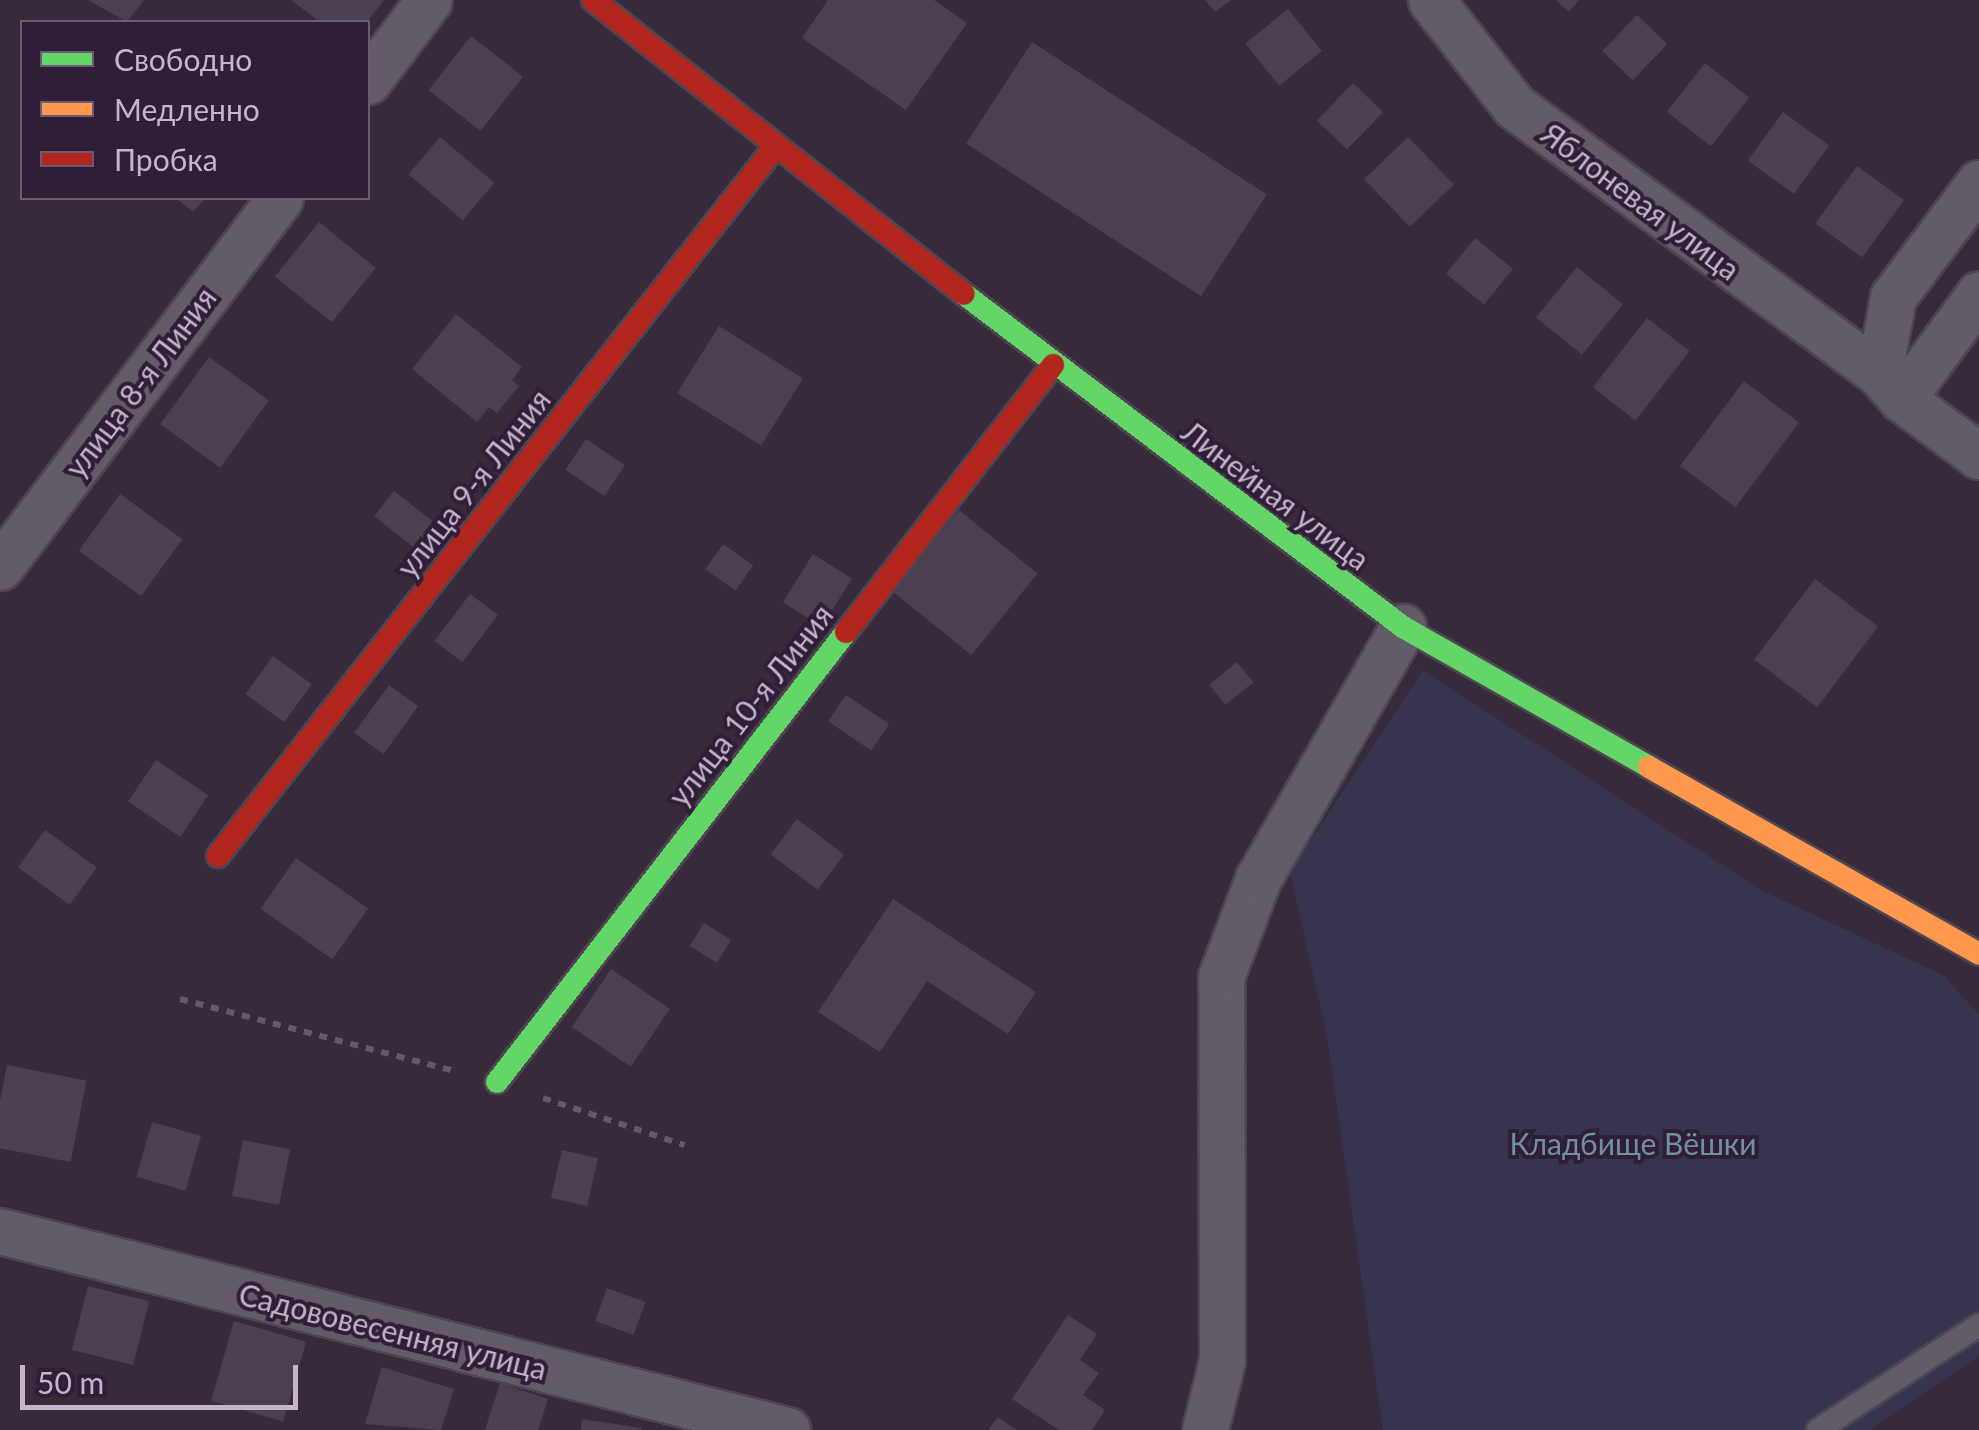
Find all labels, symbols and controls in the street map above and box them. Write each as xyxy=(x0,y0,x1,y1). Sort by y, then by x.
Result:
legend xyxy=(20,20,370,200)
text: Свободно xyxy=(114,41,252,77)
text: Медленно xyxy=(114,91,260,127)
street label: Яблоневая улица xyxy=(1535,115,1747,287)
text: Пробка xyxy=(114,141,218,177)
street label: улица 8-я Линия xyxy=(57,280,223,484)
street label: улица 9-я Линия xyxy=(389,382,557,584)
street label: Линейная улица xyxy=(1175,413,1377,577)
street label: улица 10-я Линия xyxy=(660,597,840,813)
park label: Кладбище Вёшки xyxy=(1509,1125,1757,1161)
street label: Садововесенняя улица xyxy=(235,1275,551,1387)
scale bar xyxy=(25,1345,302,1407)
text: 50 m xyxy=(37,1364,104,1400)

